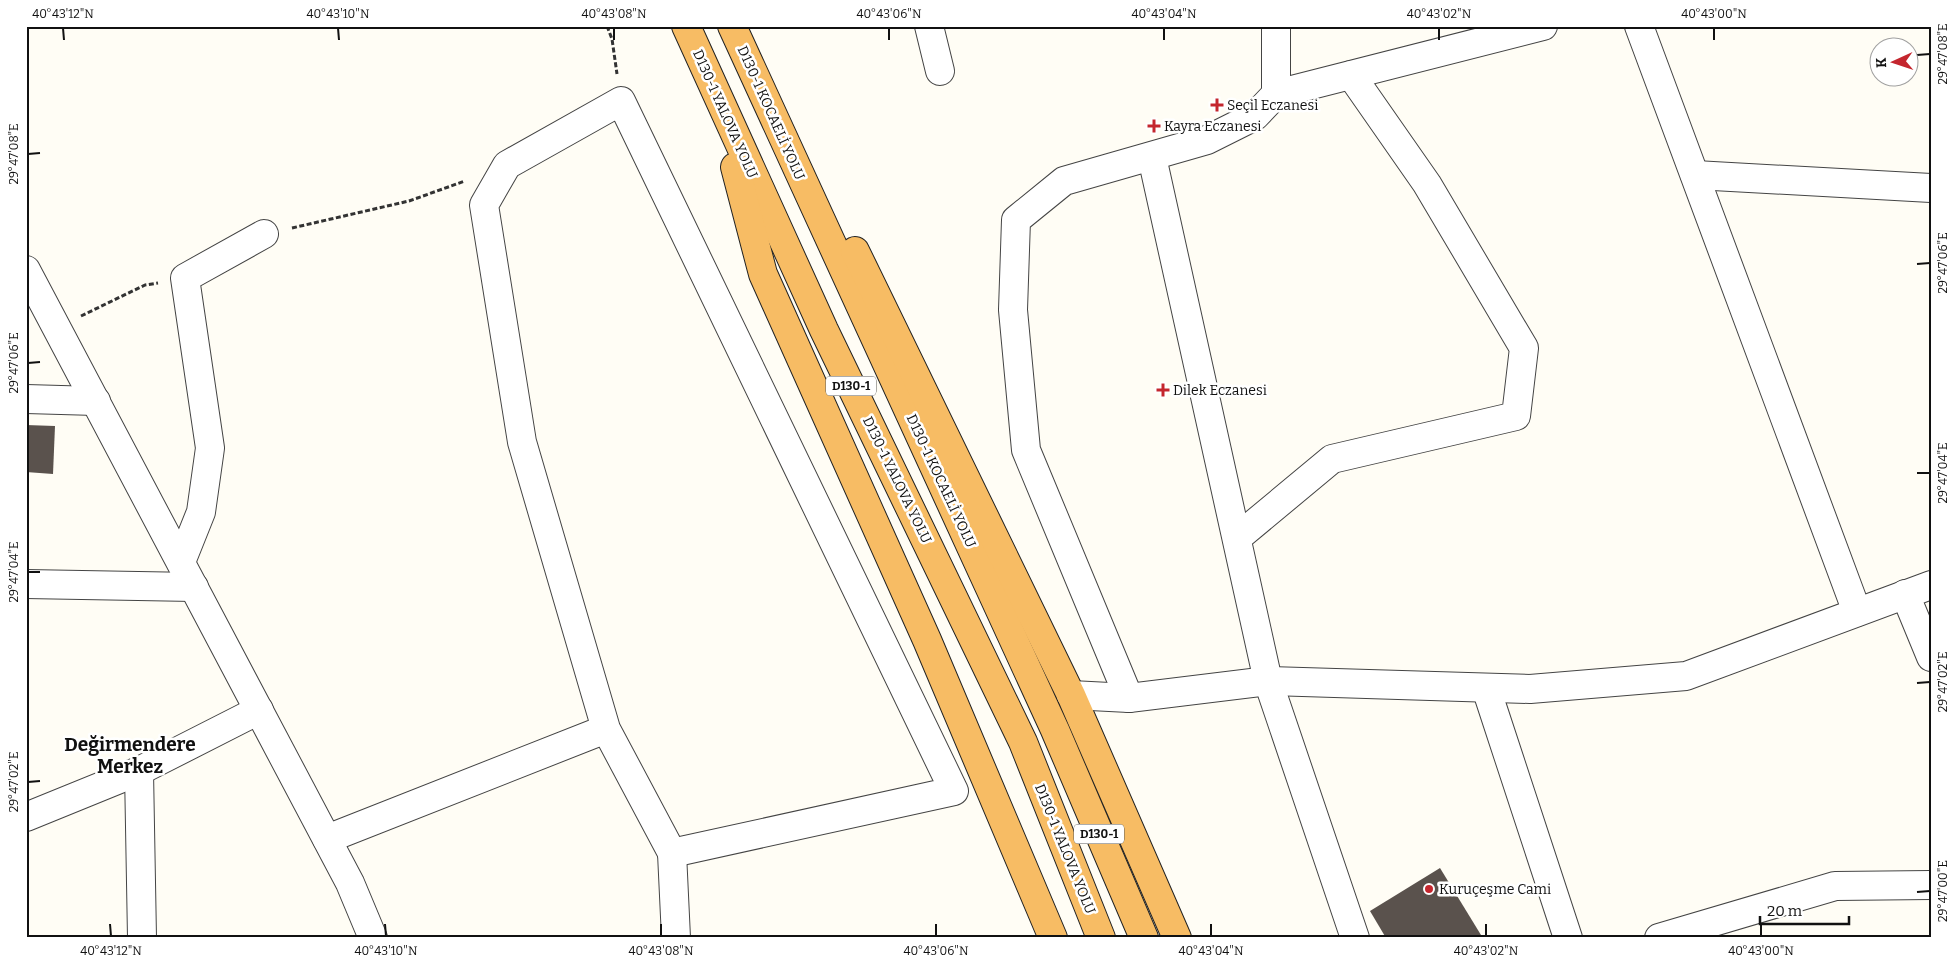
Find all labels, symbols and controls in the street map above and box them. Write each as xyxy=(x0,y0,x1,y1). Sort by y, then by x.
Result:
text: 40°43'12"N xyxy=(32,7,94,21)
text: 40°43'10"N xyxy=(307,7,370,21)
text: 40°43'08"N xyxy=(582,7,647,21)
text: 40°43'06"N xyxy=(856,7,922,21)
text: 40°43'04"N xyxy=(1132,7,1197,21)
text: 40°43'02"N xyxy=(1407,7,1472,21)
text: 40°43'00"N xyxy=(1681,7,1747,21)
text: 29°47'08"E xyxy=(1936,23,1950,85)
north arrow xyxy=(1870,38,1920,88)
street label: D130-1 KOCAELİ YOLU xyxy=(734,43,809,183)
street label: D130-1 YALOVA YOLU xyxy=(689,47,761,181)
text: K xyxy=(1873,57,1890,68)
place label: Seçil Eczanesi xyxy=(1227,97,1318,114)
marker: Seçil Eczanesi xyxy=(1211,99,1223,111)
place label: Kayra Eczanesi xyxy=(1164,118,1262,135)
marker: Kayra Eczanesi xyxy=(1148,120,1160,132)
text: 29°47'08"E xyxy=(7,123,21,185)
text: 29°47'06"E xyxy=(1936,232,1950,294)
text: 29°47'06"E xyxy=(7,332,21,394)
road number: D130-1 xyxy=(826,376,876,396)
place label: Dilek Eczanesi xyxy=(1173,382,1267,399)
marker: Dilek Eczanesi xyxy=(1157,384,1169,396)
street label: D130-1 KOCAELİ YOLU xyxy=(903,412,980,551)
street label: D130-1 YALOVA YOLU xyxy=(859,414,935,547)
text: 29°47'04"E xyxy=(1936,442,1950,504)
text: 29°47'04"E xyxy=(7,541,21,603)
text: 29°47'02"E xyxy=(1936,652,1950,712)
district label: Değirmendere Merkez xyxy=(64,733,196,778)
text: 29°47'02"E xyxy=(7,752,21,812)
street label: D130-1 YALOVA YOLU xyxy=(1031,781,1099,917)
road number: D130-1 xyxy=(1074,824,1124,844)
text: 29°47'00"E xyxy=(1936,860,1950,922)
place label: Kuruçeşme Cami xyxy=(1439,881,1551,898)
marker: Kuruçeşme Cami xyxy=(1423,883,1435,895)
scale bar xyxy=(1760,894,1848,926)
text: 20 m xyxy=(1767,902,1803,920)
text: 40°43'12"N xyxy=(80,944,142,958)
text: 40°43'10"N xyxy=(355,944,418,958)
text: 40°43'08"N xyxy=(629,944,694,958)
text: 40°43'06"N xyxy=(903,944,969,958)
text: 40°43'04"N xyxy=(1179,944,1244,958)
text: 40°43'02"N xyxy=(1454,944,1519,958)
text: 40°43'00"N xyxy=(1728,944,1794,958)

